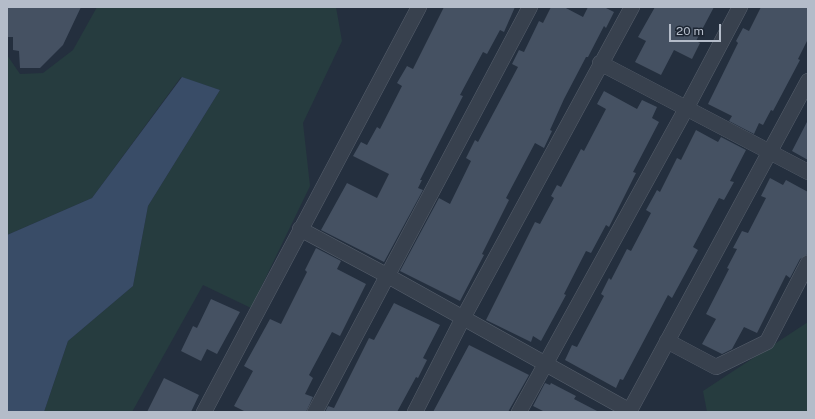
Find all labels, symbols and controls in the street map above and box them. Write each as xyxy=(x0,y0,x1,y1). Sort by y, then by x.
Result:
scale bar xyxy=(671,16,723,42)
text: 20 m xyxy=(676,24,704,38)

